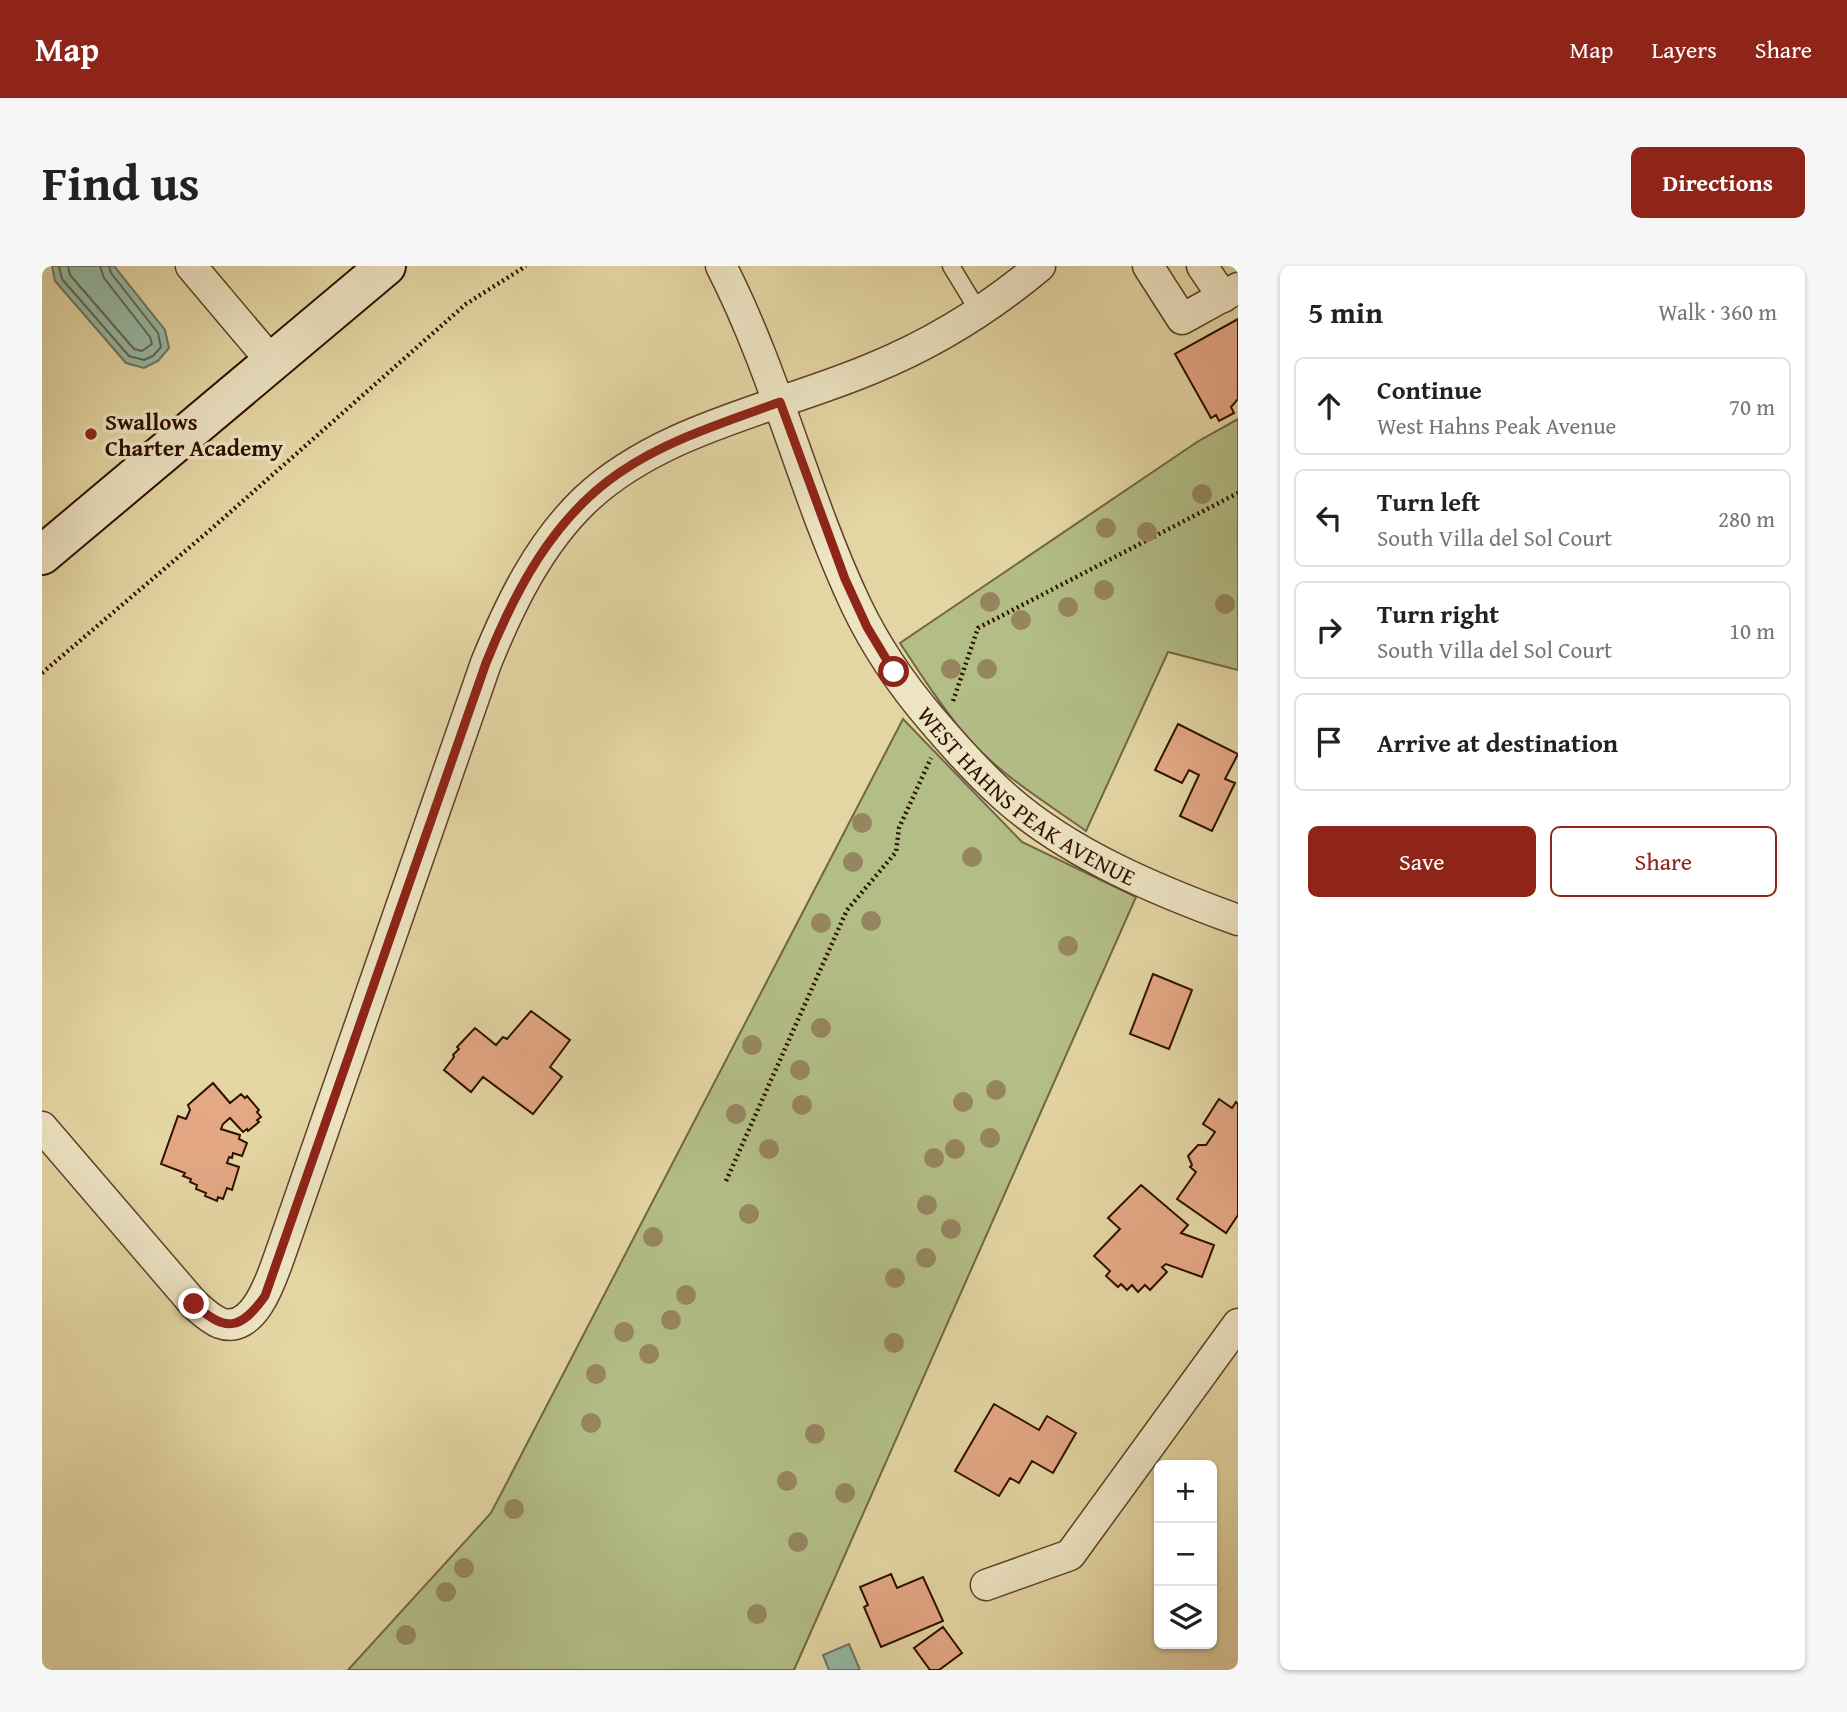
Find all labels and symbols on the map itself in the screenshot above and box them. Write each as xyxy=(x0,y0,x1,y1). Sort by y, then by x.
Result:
place label: Swallows Charter Academy xyxy=(105,405,283,464)
marker: Swallows Charter Academy xyxy=(83,426,99,442)
route start xyxy=(878,656,909,687)
street label: WEST HAHNS PEAK AVENUE xyxy=(910,699,1142,893)
route end xyxy=(178,1288,209,1319)

